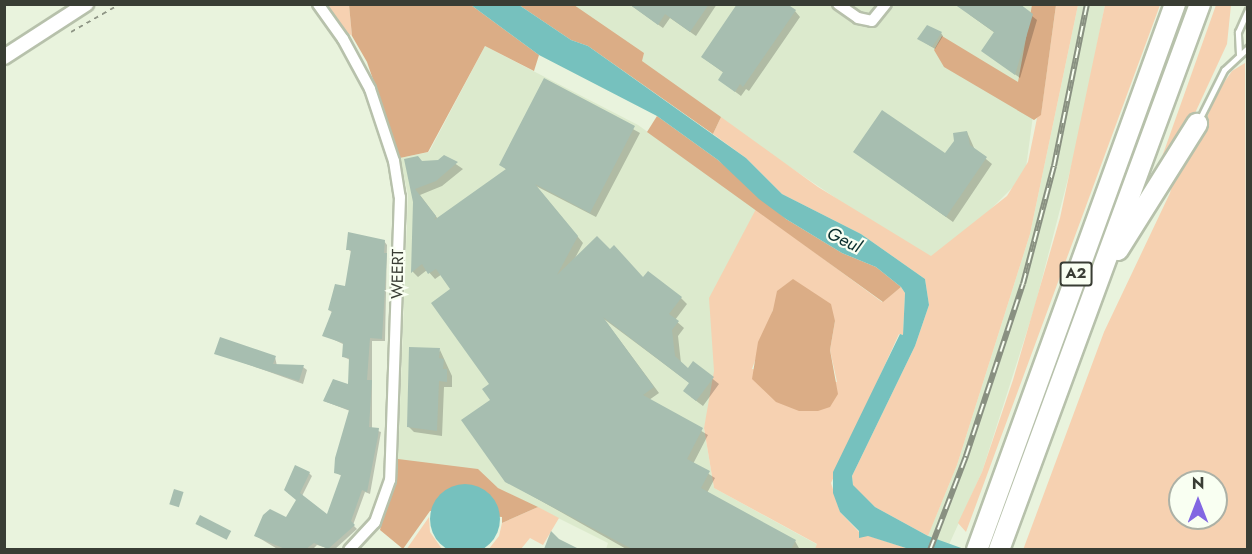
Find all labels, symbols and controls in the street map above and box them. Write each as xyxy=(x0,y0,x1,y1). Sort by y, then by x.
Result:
water label: Geul xyxy=(823,222,865,258)
street label: WEERT xyxy=(388,249,408,299)
road number: A2 xyxy=(1060,262,1092,286)
north arrow xyxy=(1168,470,1228,530)
text: N xyxy=(1192,472,1204,495)

